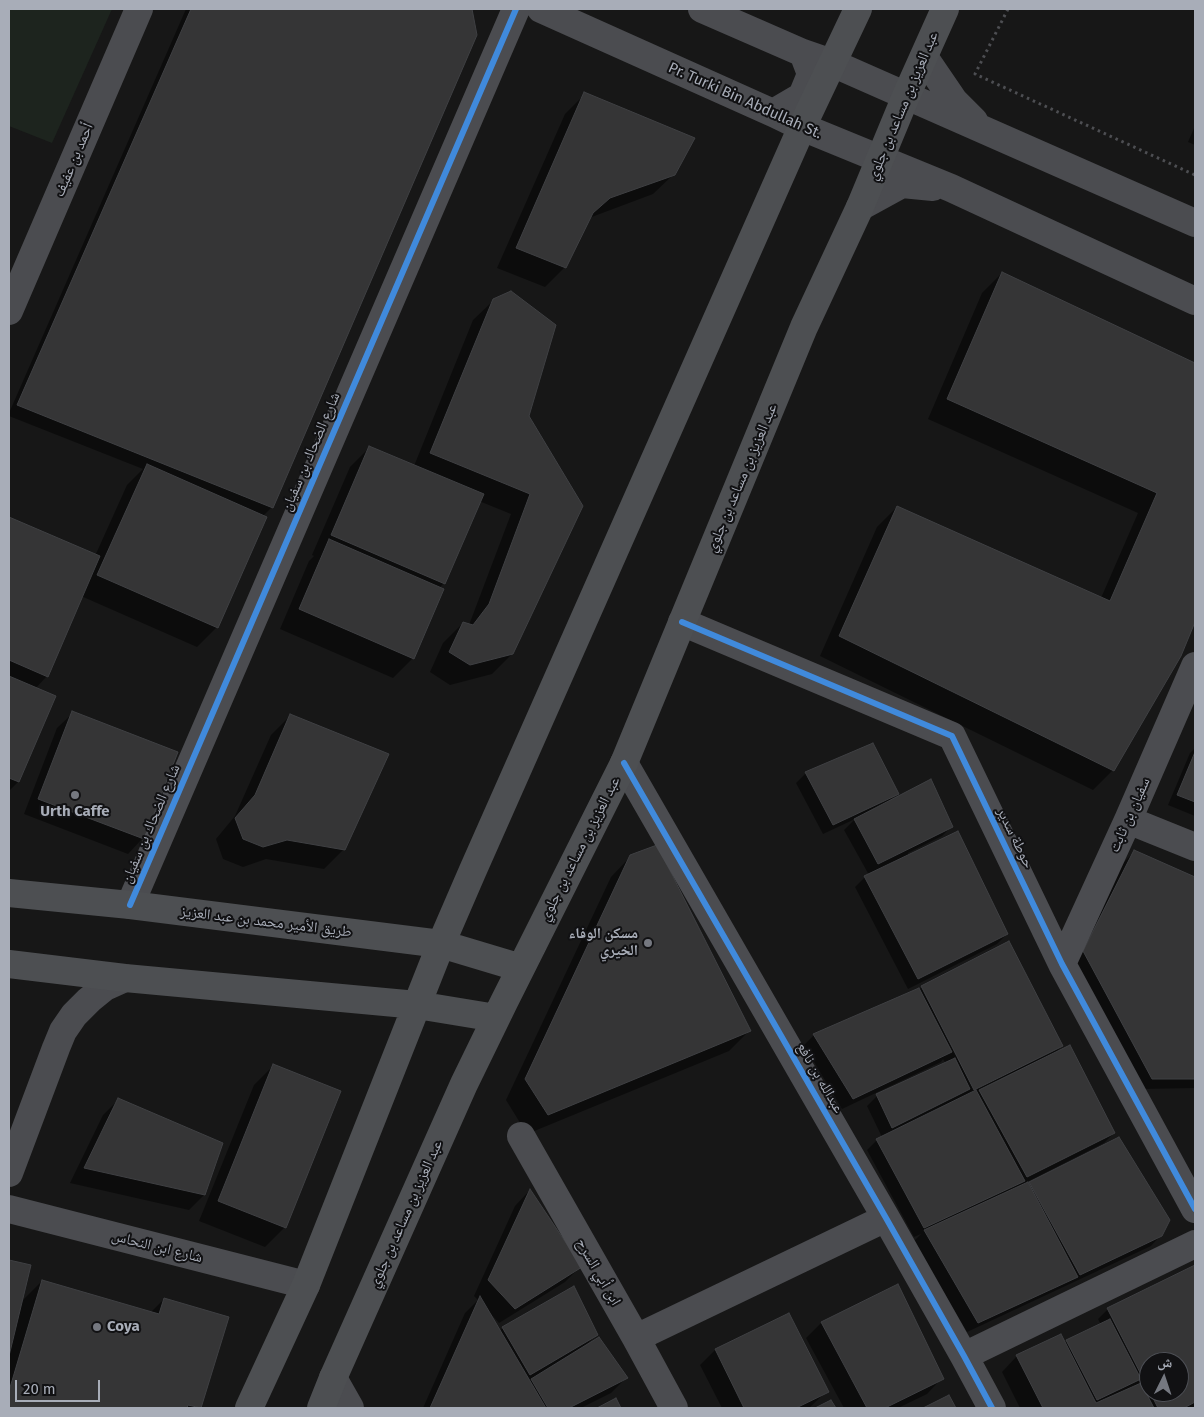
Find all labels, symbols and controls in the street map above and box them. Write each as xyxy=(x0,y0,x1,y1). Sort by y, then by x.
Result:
street label: عبد العزيز بن مساعد بن جلوي xyxy=(864,29,942,183)
street label: Pr. Turki Bin Abdullah St. xyxy=(665,59,825,143)
street label: أحمد بن عفيف xyxy=(50,120,98,200)
street label: شارع الضحاك بن سفيان xyxy=(278,390,344,514)
street label: عبد العزيز بن مساعد بن جلوي xyxy=(703,401,781,555)
street label: شارع الضحاك بن سفيان xyxy=(118,762,184,886)
street label: عبد العزيز بن مساعد بن جلوي xyxy=(536,774,624,924)
street label: سفيان بن ثابت xyxy=(1106,775,1154,855)
marker: Urth Caffe xyxy=(69,789,81,801)
place label: Urth Caffe xyxy=(40,803,110,821)
street label: حوطة سدير xyxy=(993,805,1037,871)
street label: طريق الأمير محمد بن عبد العزيز xyxy=(179,903,353,941)
place label: مسكن الوفاء الخيري xyxy=(569,925,638,960)
marker: مسكن الوفاء الخيري xyxy=(642,937,654,949)
street label: عبدالله بن نافع xyxy=(793,1040,847,1116)
street label: عبد العزيز بن مساعد بن جلوي xyxy=(365,1137,447,1291)
street label: شارع ابن النحاس xyxy=(110,1227,204,1267)
street label: ابن أبي السرح xyxy=(572,1235,624,1309)
place label: Coya xyxy=(107,1318,140,1336)
marker: Coya xyxy=(91,1321,103,1333)
north arrow xyxy=(1139,1352,1189,1402)
text: ش xyxy=(1157,1354,1173,1372)
scale bar xyxy=(18,1370,102,1402)
text: 20 m xyxy=(23,1380,56,1398)

